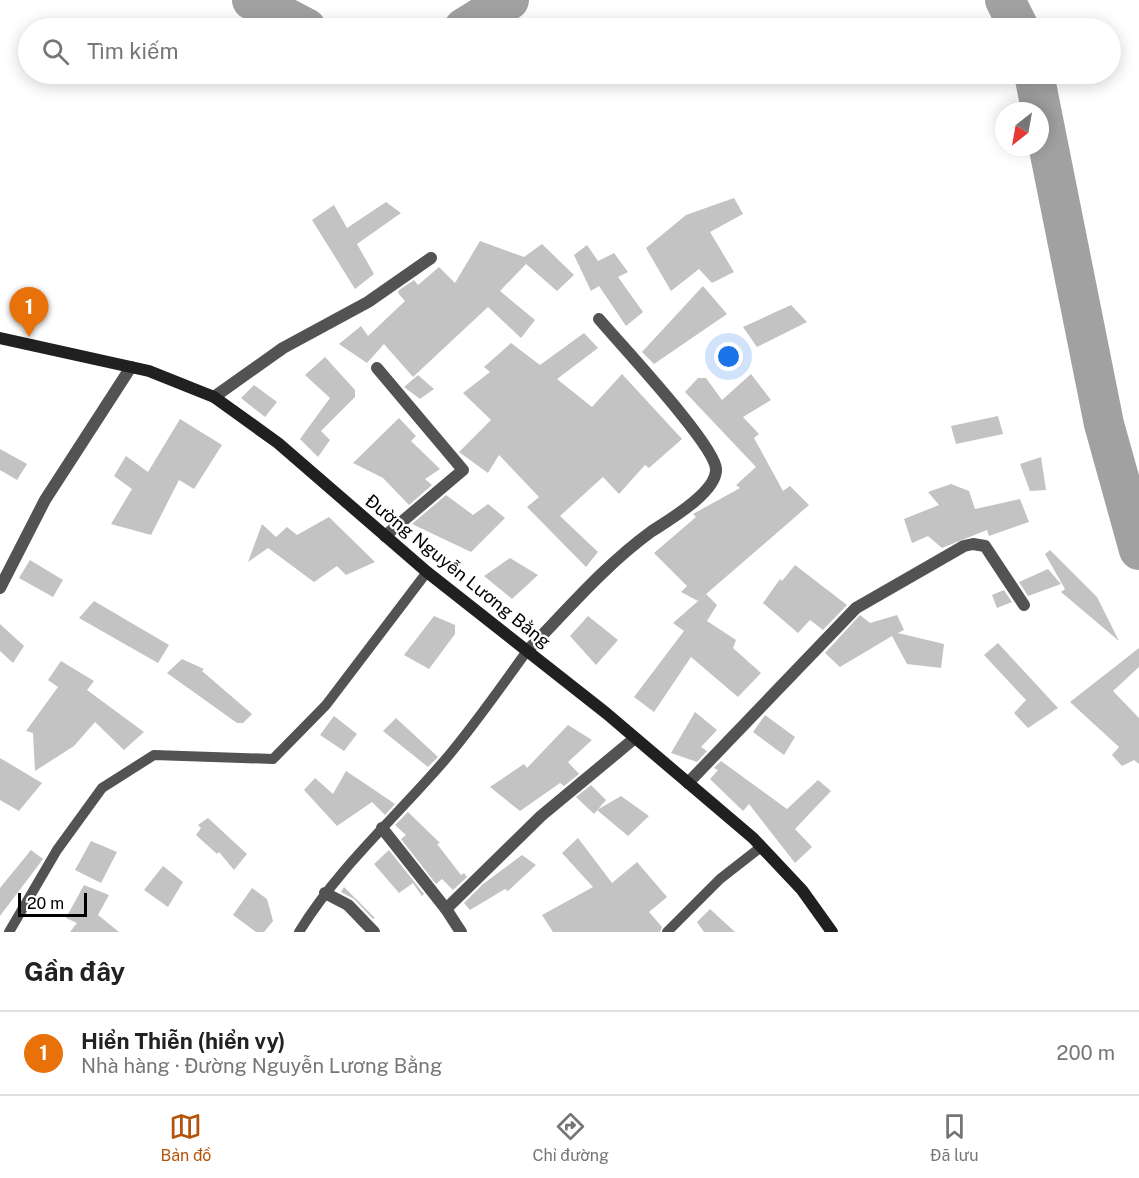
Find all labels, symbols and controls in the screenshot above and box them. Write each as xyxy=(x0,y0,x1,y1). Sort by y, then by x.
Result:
search box xyxy=(18,18,1121,84)
icon: search xyxy=(39,35,72,68)
text: Tìm kiếm xyxy=(87,38,178,64)
north arrow xyxy=(995,102,1049,156)
pin: 1 xyxy=(9,288,48,337)
your location xyxy=(714,342,743,371)
street label: Đường Nguyễn Lương Bằng xyxy=(361,490,555,652)
scale bar xyxy=(18,890,87,918)
text: 20 m xyxy=(27,894,64,913)
text: Gần đây xyxy=(24,956,125,987)
text: Hiển Thiễn (hiển vy) xyxy=(81,1028,285,1054)
text: 1 xyxy=(39,1041,48,1065)
text: 200 m xyxy=(1057,1041,1115,1065)
text: Nhà hàng · Đường Nguyễn Lương Bằng xyxy=(81,1054,442,1078)
tab: Bản đồ xyxy=(161,1110,211,1165)
tab: Chỉ đường xyxy=(532,1110,609,1165)
tab: Đã lưu xyxy=(930,1110,978,1165)

